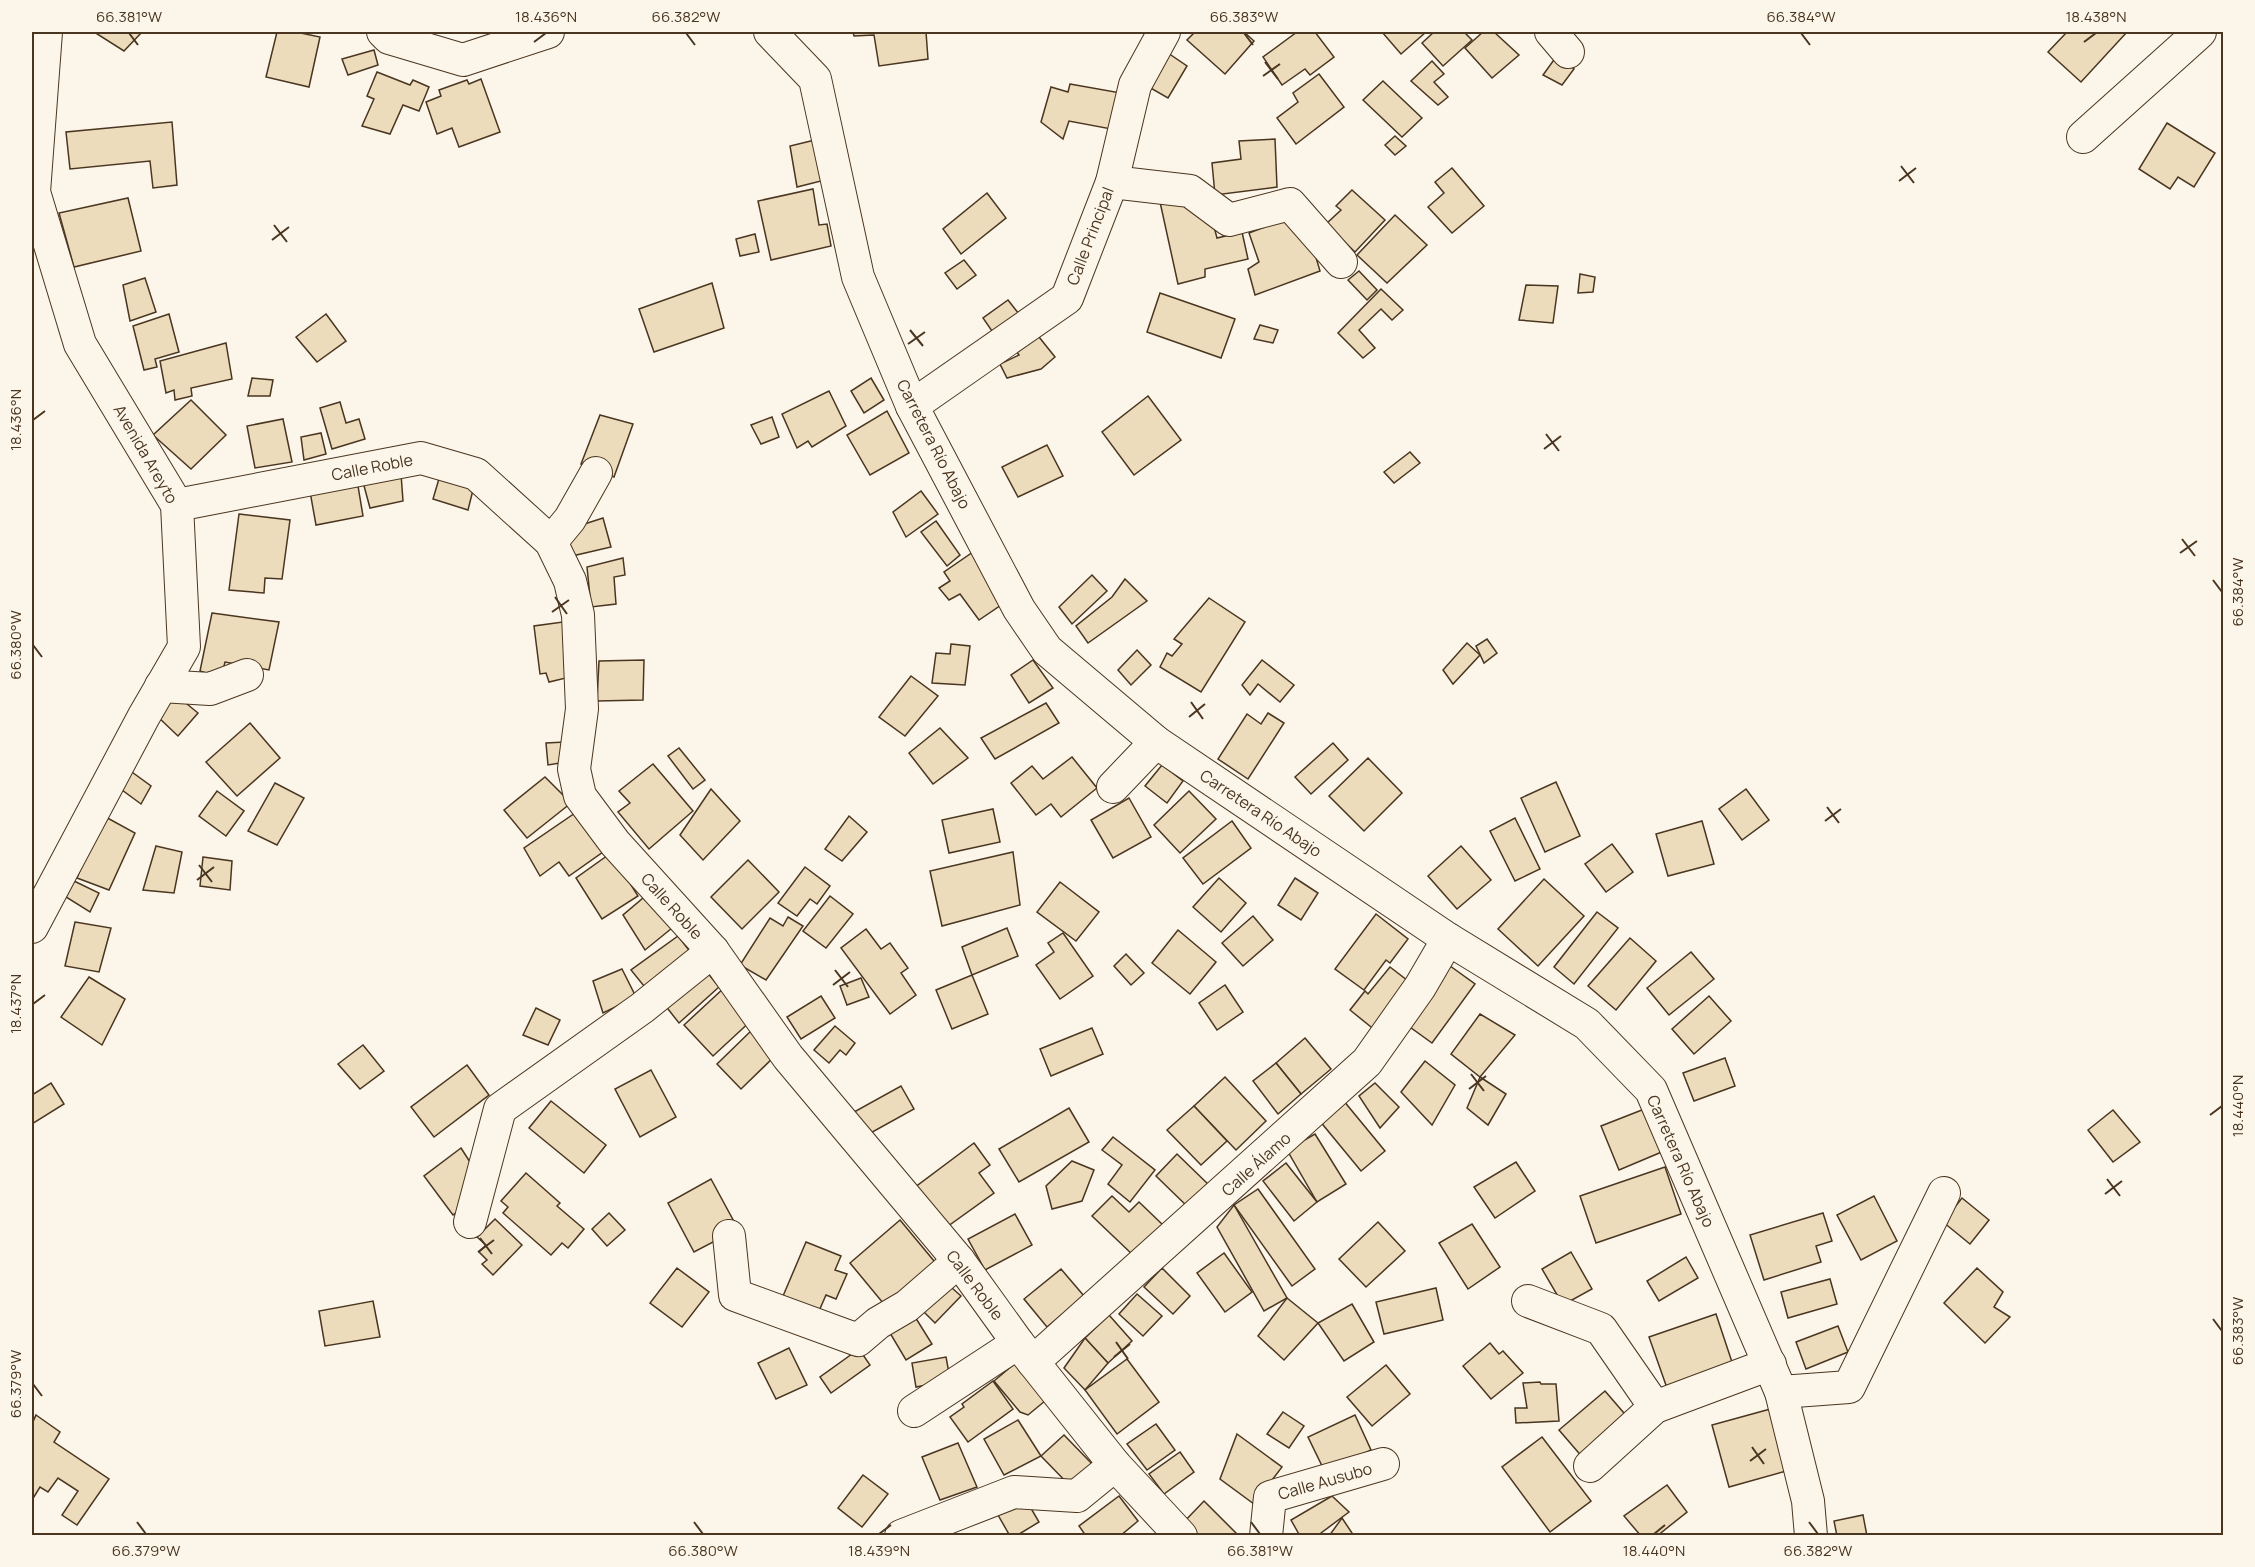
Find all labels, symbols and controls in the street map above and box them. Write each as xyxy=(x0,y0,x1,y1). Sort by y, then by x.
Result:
text: 66.381°W xyxy=(96,6,162,27)
text: 18.436°N xyxy=(515,6,577,27)
text: 66.382°W xyxy=(652,6,720,27)
text: 66.383°W xyxy=(1210,6,1278,27)
text: 66.384°W xyxy=(1766,6,1836,27)
text: 18.438°N xyxy=(2065,6,2127,27)
street label: Calle Principal xyxy=(1061,184,1119,288)
street label: Carretera Río Abajo xyxy=(892,376,976,512)
text: 18.436°N xyxy=(5,389,26,451)
street label: Avenida Areyto xyxy=(109,401,183,507)
street label: Calle Roble xyxy=(329,448,415,486)
text: 66.384°W xyxy=(2227,557,2248,627)
text: 66.380°W xyxy=(5,610,26,680)
street label: Carretera Río Abajo xyxy=(1196,764,1326,862)
street label: Calle Roble xyxy=(636,868,708,944)
text: 18.437°N xyxy=(5,974,26,1034)
text: 18.440°N xyxy=(2227,1075,2248,1137)
street label: Carretera Río Abajo xyxy=(1642,1091,1720,1231)
street label: Calle Álamo xyxy=(1217,1127,1295,1201)
street label: Calle Roble xyxy=(941,1245,1009,1325)
text: 66.383°W xyxy=(2227,1297,2248,1365)
text: 66.379°W xyxy=(5,1350,26,1418)
street label: Calle Ausubo xyxy=(1275,1457,1375,1505)
text: 66.379°W xyxy=(112,1540,180,1561)
text: 66.380°W xyxy=(668,1540,738,1561)
text: 18.439°N xyxy=(848,1540,910,1561)
text: 66.381°W xyxy=(1227,1540,1293,1561)
text: 18.440°N xyxy=(1623,1540,1685,1561)
text: 66.382°W xyxy=(1784,1540,1852,1561)

